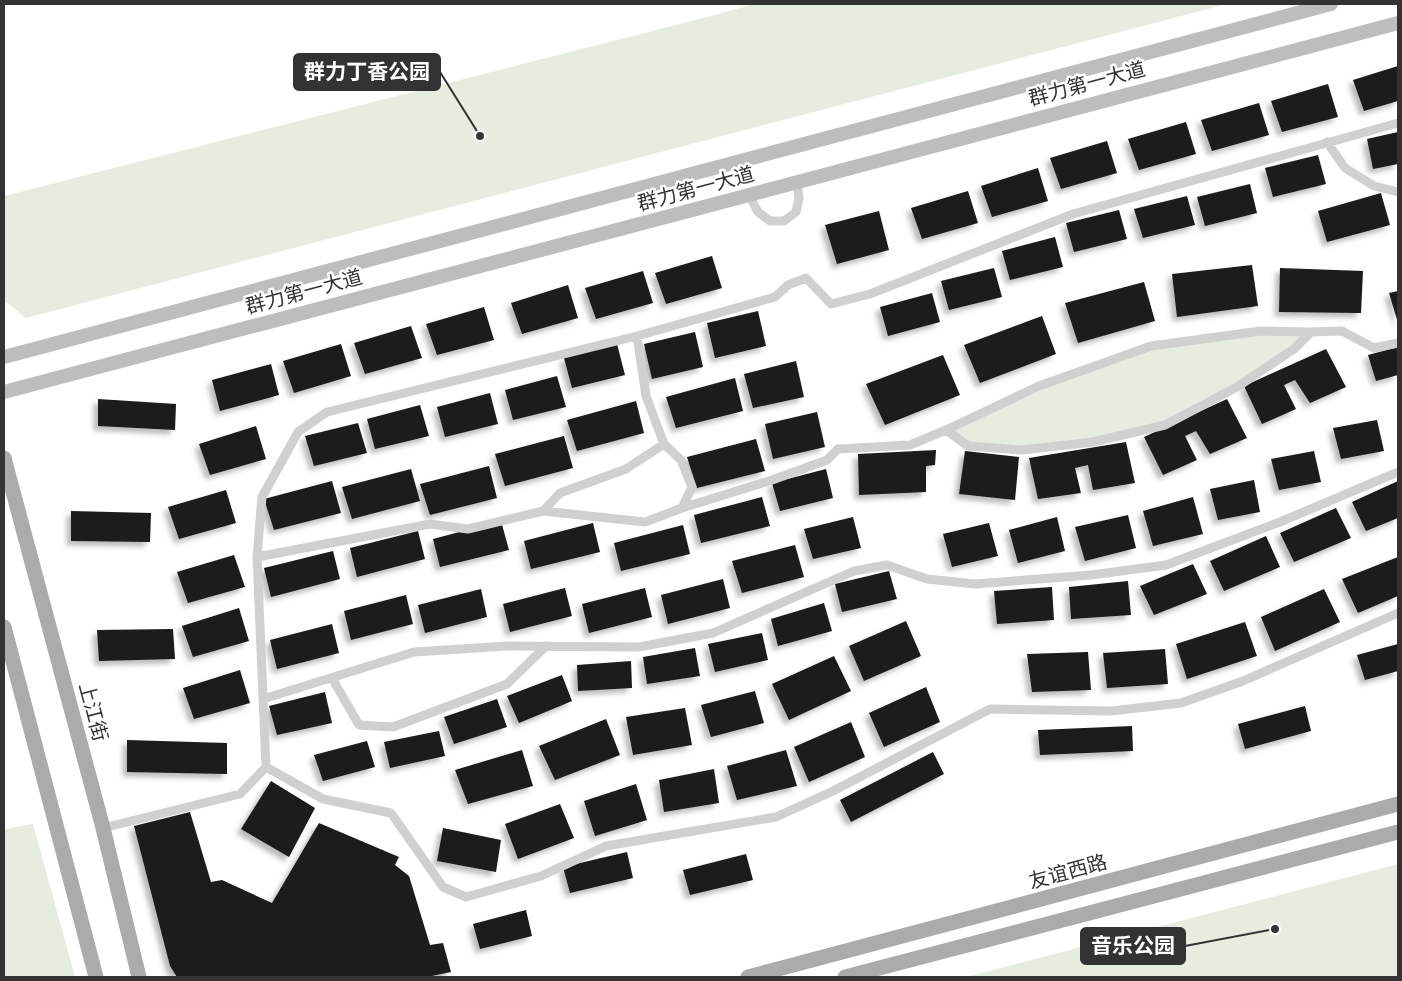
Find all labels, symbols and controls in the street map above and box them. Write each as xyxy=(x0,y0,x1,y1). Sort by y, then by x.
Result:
callout: 群力丁香公园 xyxy=(294,54,440,90)
street label: 群力第一大道 xyxy=(1025,54,1149,114)
text: 群力丁香公园 xyxy=(304,57,430,87)
street label: 群力第一大道 xyxy=(634,159,758,219)
street label: 群力第一大道 xyxy=(242,262,366,322)
street label: 上江街 xyxy=(71,679,115,745)
street label: 友谊西路 xyxy=(1026,848,1110,896)
callout: 音乐公园 xyxy=(1081,928,1185,964)
text: 音乐公园 xyxy=(1091,931,1175,961)

